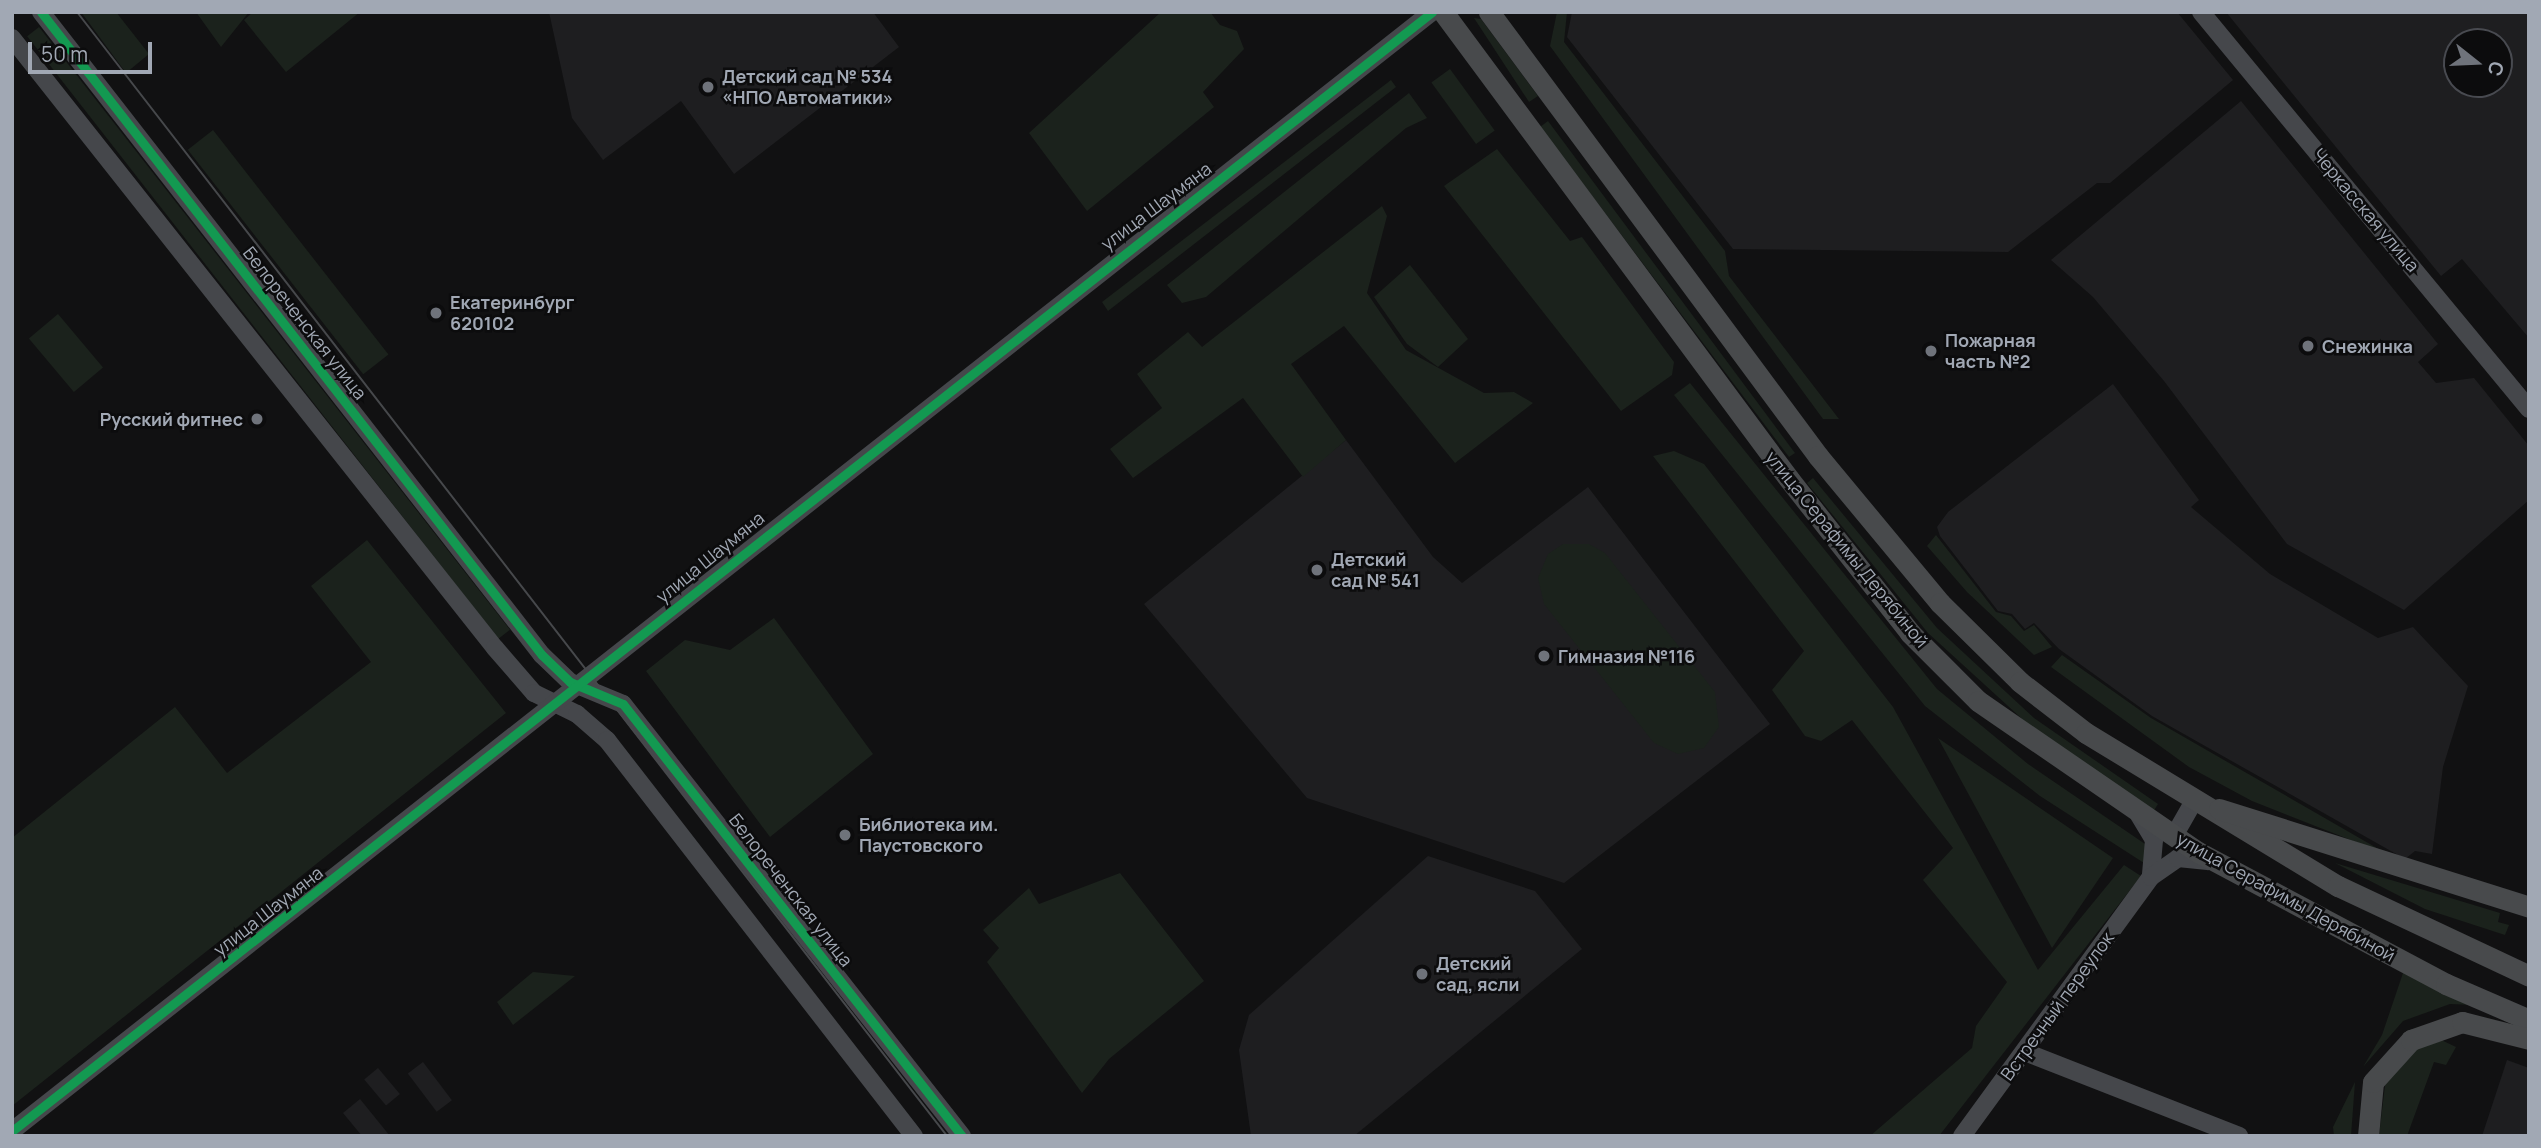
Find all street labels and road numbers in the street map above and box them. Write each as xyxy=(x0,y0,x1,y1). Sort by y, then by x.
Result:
street label: Черкасская улица xyxy=(2308,144,2424,276)
street label: улица Шаумяна xyxy=(1096,157,1216,255)
street label: Белореченская улица xyxy=(239,242,371,404)
street label: улица Серафимы Дерябиной xyxy=(1761,446,1933,652)
street label: улица Шаумяна xyxy=(652,507,768,607)
street label: Белореченская улица xyxy=(725,809,857,971)
street label: улица Серафимы Дерябиной xyxy=(2173,828,2399,966)
street label: улица Шаумяна xyxy=(209,862,327,960)
street label: Встречный переулок xyxy=(1996,928,2118,1084)

